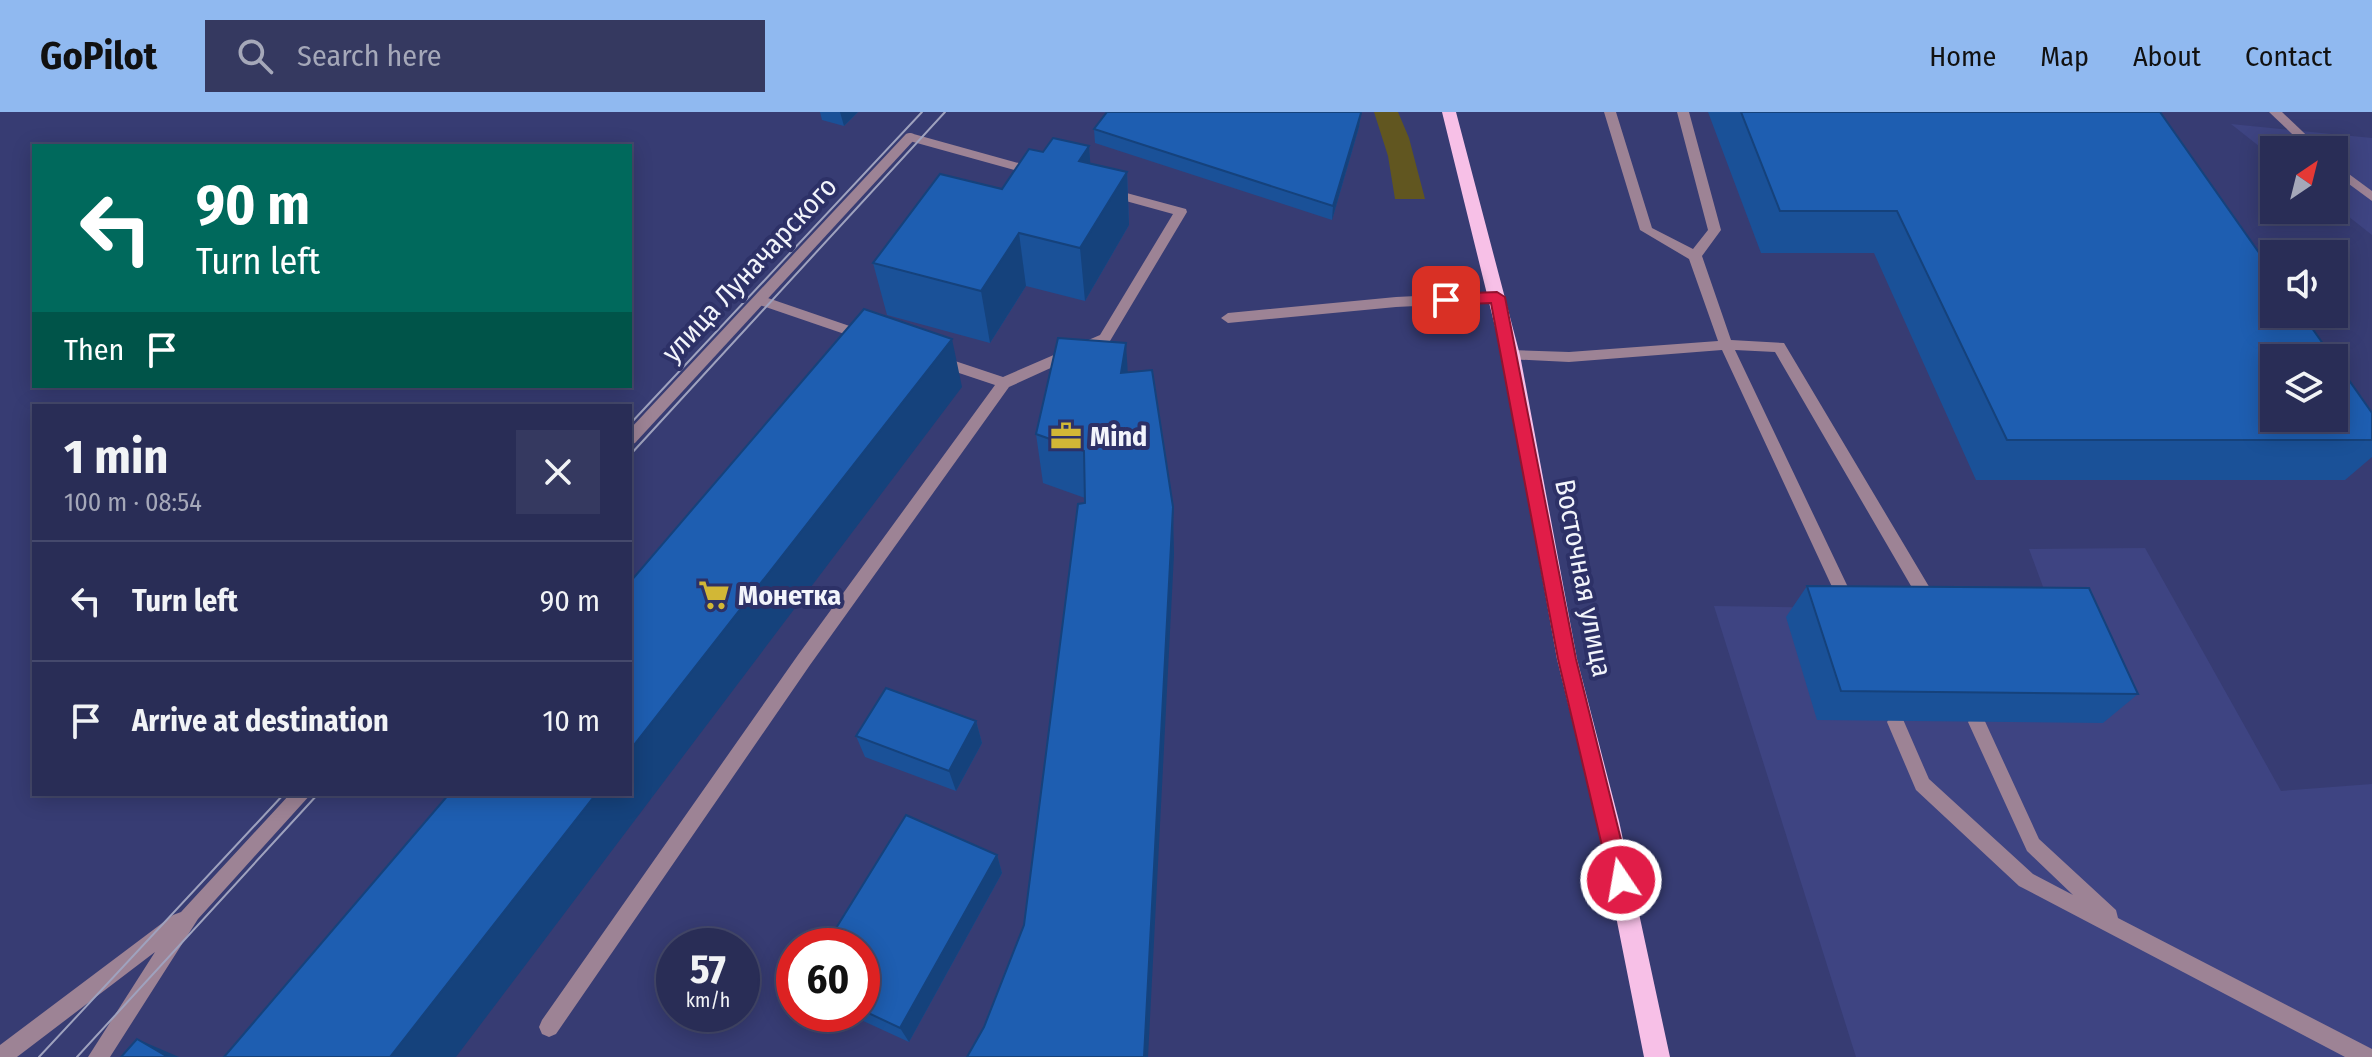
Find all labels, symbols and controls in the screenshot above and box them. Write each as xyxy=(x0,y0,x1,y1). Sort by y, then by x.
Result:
search box xyxy=(205,20,765,92)
text: GoPilot xyxy=(40,33,157,79)
icon: search xyxy=(233,34,277,78)
text: Search here xyxy=(297,38,442,74)
text: Home xyxy=(1929,40,1996,73)
text: Map xyxy=(2040,40,2089,73)
text: About xyxy=(2133,40,2201,73)
text: Contact xyxy=(2245,40,2332,73)
north arrow xyxy=(2260,136,2348,224)
map controls xyxy=(2260,136,2348,432)
street label: улица Луначарского xyxy=(655,170,844,369)
text: 90 m xyxy=(196,172,310,239)
icon: left xyxy=(64,176,168,280)
text: Turn left xyxy=(196,240,320,284)
button: sound xyxy=(2260,240,2348,328)
pin xyxy=(1412,266,1480,334)
icon: arrive xyxy=(1424,278,1468,322)
icon: arrive xyxy=(140,328,184,372)
text: Then xyxy=(64,332,124,368)
button: layers xyxy=(2260,344,2348,432)
office icon: Mind xyxy=(1049,419,1083,453)
place label: Mind xyxy=(1090,420,1147,453)
text: 1 min xyxy=(64,428,169,486)
button: close xyxy=(516,430,600,514)
street label: Восточная улица xyxy=(1548,477,1619,680)
text: 100 m · 08:54 xyxy=(64,487,202,518)
supermarket icon: Монетка xyxy=(697,578,731,612)
icon: left xyxy=(64,579,108,623)
place label: Монетка xyxy=(738,579,841,612)
text: Turn left xyxy=(132,583,238,619)
text: 90 m xyxy=(540,583,600,619)
icon: arrive xyxy=(64,699,108,743)
text: Arrive at destination xyxy=(132,703,389,739)
text: 10 m xyxy=(543,703,600,739)
position arrow xyxy=(1579,838,1663,922)
speed limit sign: 60 xyxy=(776,928,880,1032)
text: 57 xyxy=(690,946,726,994)
text: km/h xyxy=(686,988,730,1012)

